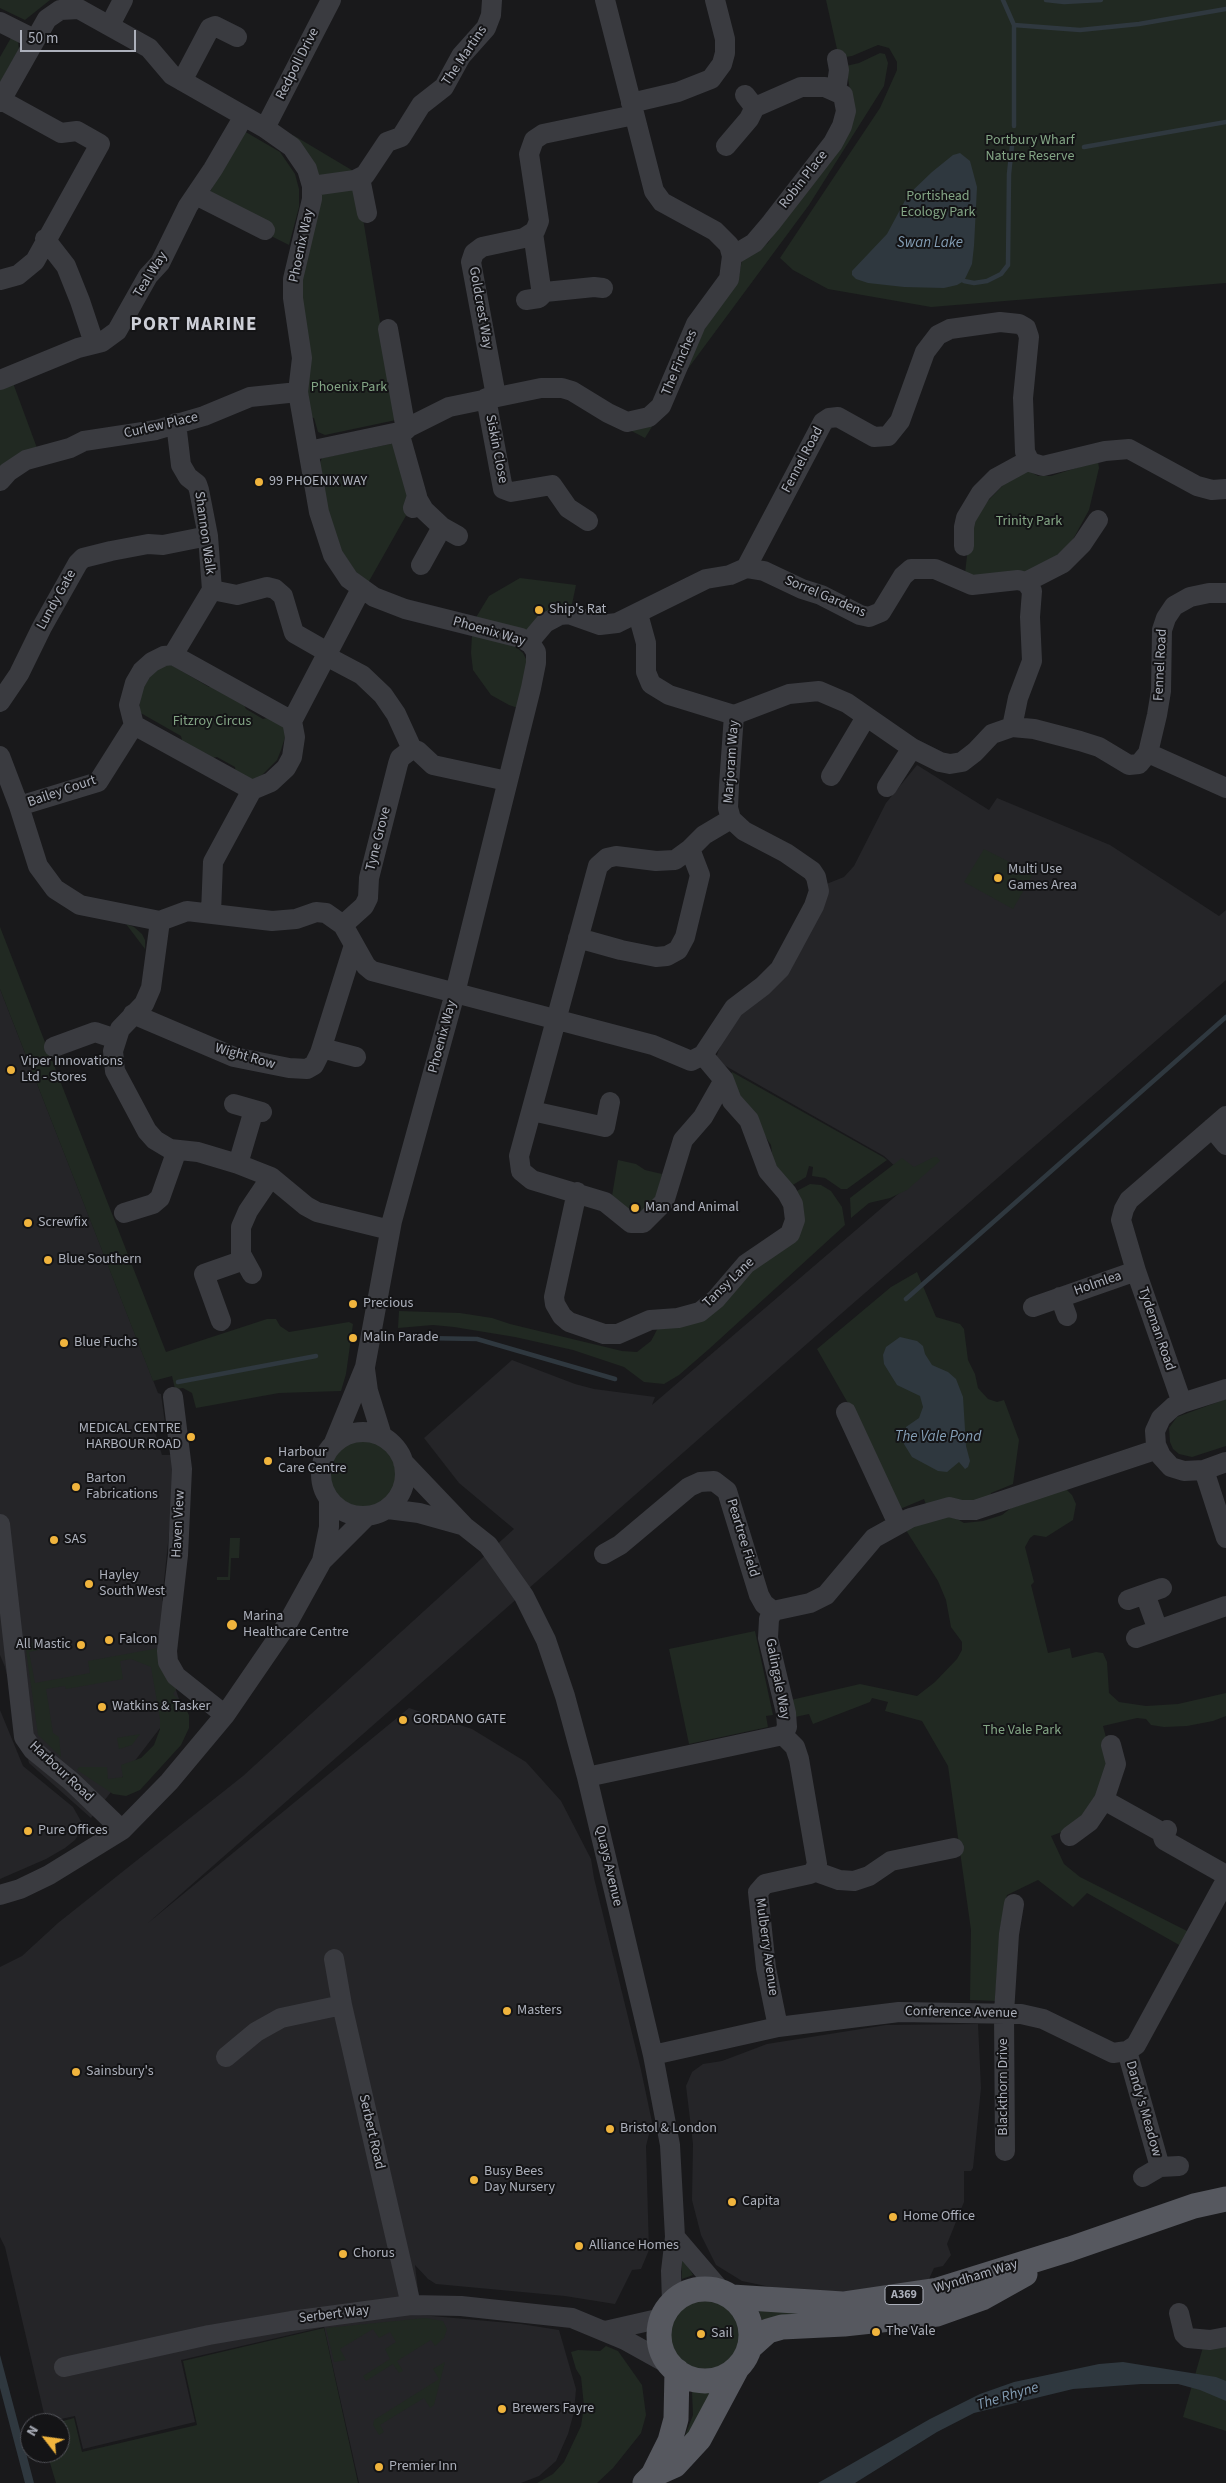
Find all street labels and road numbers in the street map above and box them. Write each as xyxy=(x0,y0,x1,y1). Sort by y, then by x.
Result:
street label: The Martins xyxy=(439,23,491,89)
street label: Redpoll Drive xyxy=(273,25,323,103)
street label: Robin Place xyxy=(776,148,832,212)
street label: Phoenix Way xyxy=(286,208,318,284)
street label: Teal Way xyxy=(130,249,172,301)
street label: Goldcrest Way xyxy=(465,266,495,350)
street label: The Finches xyxy=(659,328,701,398)
street label: Curlew Place xyxy=(122,409,200,443)
street label: Siskin Close xyxy=(481,413,511,485)
street label: Fennel Road xyxy=(779,424,827,496)
street label: Shannon Walk xyxy=(190,490,218,576)
street label: Lundy Gate xyxy=(34,567,80,633)
street label: Sorrel Gardens xyxy=(782,572,868,622)
street label: Phoenix Way xyxy=(451,614,527,650)
street label: Fennel Road xyxy=(1151,628,1171,702)
street label: Marjoram Way xyxy=(721,720,743,804)
street label: Bailey Court xyxy=(25,772,99,812)
street label: Tyne Grove xyxy=(363,805,395,873)
street label: Phoenix Way xyxy=(425,999,461,1075)
street label: Wight Row xyxy=(213,1040,277,1074)
street label: Tansy Lane xyxy=(700,1254,758,1312)
street label: Holmlea xyxy=(1072,1268,1124,1300)
street label: Tydeman Road xyxy=(1134,1285,1178,1373)
street label: Haven View xyxy=(169,1490,189,1558)
street label: Peartree Field xyxy=(722,1497,762,1579)
street label: Galingale Way xyxy=(761,1637,793,1721)
street label: Harbour Road xyxy=(25,1738,97,1806)
street label: Quays Avenue xyxy=(591,1824,625,1908)
street label: Mulberry Avenue xyxy=(751,1897,781,1997)
street label: Conference Avenue xyxy=(905,2004,1017,2022)
street label: Blackthorn Drive xyxy=(996,2038,1012,2136)
street label: Dandy's Meadow xyxy=(1121,2059,1165,2159)
street label: Serbert Road xyxy=(354,2093,388,2171)
street label: Wyndham Way xyxy=(932,2256,1020,2298)
road number: A369 xyxy=(885,2286,923,2304)
street label: Serbert Way xyxy=(298,2302,370,2328)

